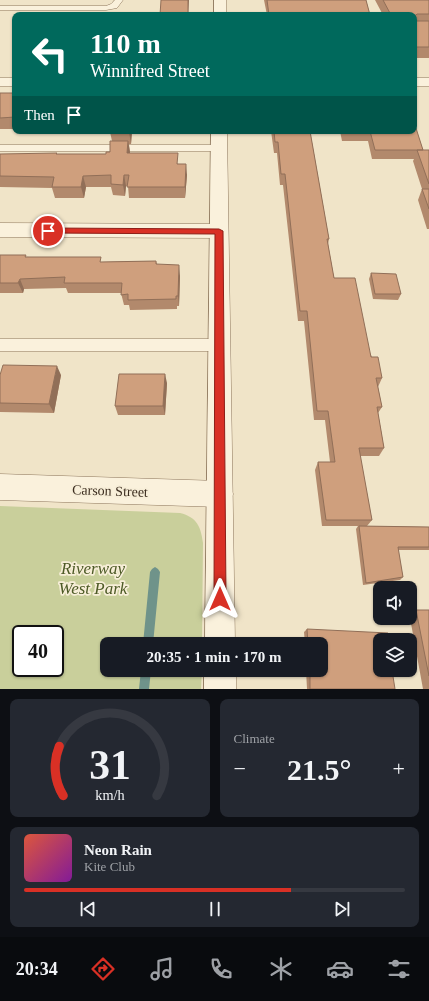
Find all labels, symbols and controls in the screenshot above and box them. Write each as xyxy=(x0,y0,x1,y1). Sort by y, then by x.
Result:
icon: left xyxy=(24,28,76,80)
text: 110 m xyxy=(90,28,161,59)
text: Winnifred Street xyxy=(90,61,210,81)
icon: arrive xyxy=(63,104,85,126)
text: Then xyxy=(24,107,55,123)
pin xyxy=(31,214,65,248)
icon: arrive xyxy=(37,220,59,242)
street label: Carson Street xyxy=(72,482,148,500)
park label: Riverway West Park xyxy=(59,559,128,598)
position arrow xyxy=(199,578,241,620)
map controls xyxy=(373,581,417,677)
button: sound xyxy=(373,581,417,625)
speed limit sign: 40 xyxy=(12,625,64,677)
button: layers xyxy=(373,633,417,677)
text: 20:35 · 1 min · 170 m xyxy=(147,649,282,665)
text: Climate xyxy=(234,731,275,746)
text: 31 xyxy=(89,742,131,788)
text: 21.5° xyxy=(287,753,352,786)
text: − xyxy=(234,756,246,781)
text: + xyxy=(393,756,405,781)
text: km/h xyxy=(95,787,124,803)
text: Neon Rain xyxy=(84,842,152,858)
text: Kite Club xyxy=(84,859,135,874)
icon: previous xyxy=(77,898,99,920)
icon: pause xyxy=(204,898,226,920)
icon: next xyxy=(331,898,353,920)
icon: directions xyxy=(89,955,117,983)
icon: music xyxy=(148,955,176,983)
icon: phone xyxy=(207,955,235,983)
icon: climate xyxy=(267,955,295,983)
icon: car xyxy=(326,955,354,983)
icon: filters xyxy=(385,955,413,983)
text: 20:34 xyxy=(16,959,58,979)

